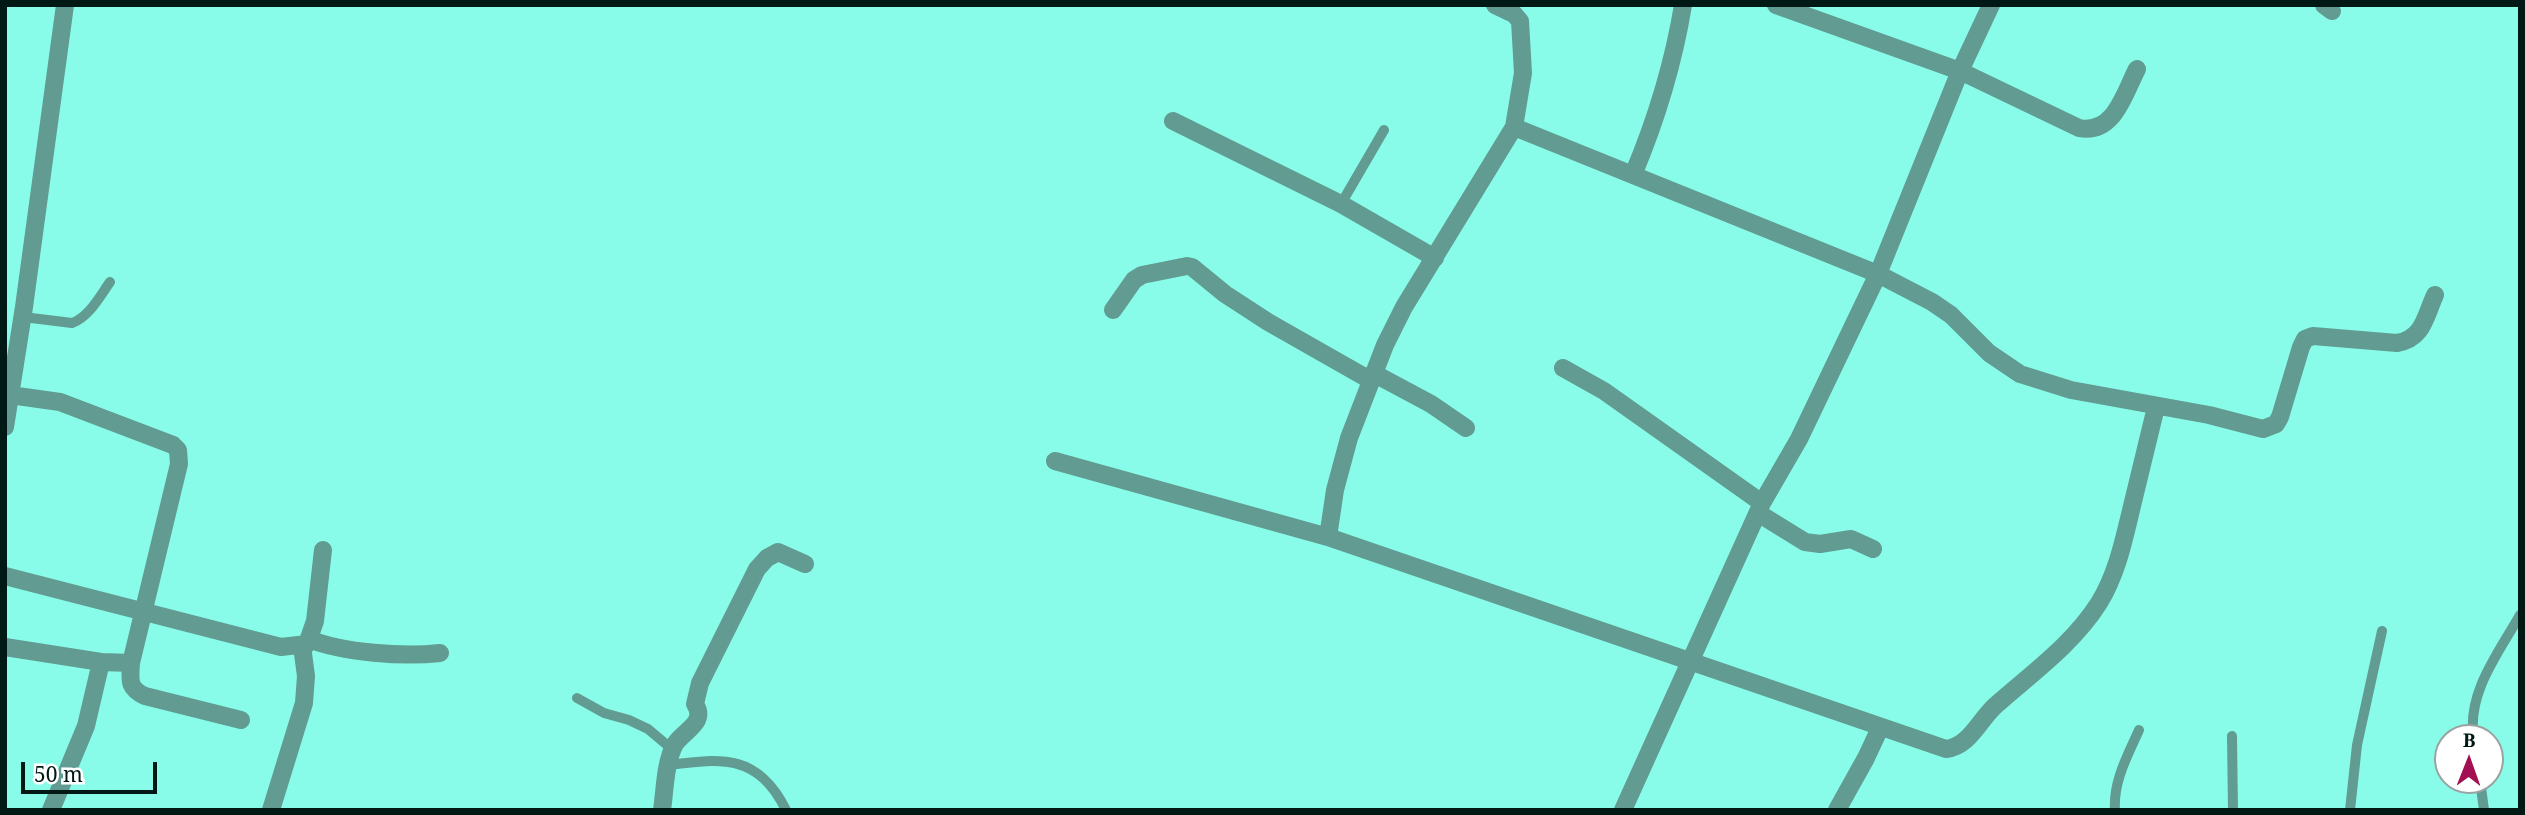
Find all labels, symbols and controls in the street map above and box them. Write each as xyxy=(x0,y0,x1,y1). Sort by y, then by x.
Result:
north arrow xyxy=(2434,724,2504,794)
text: B xyxy=(2463,727,2476,753)
scale bar xyxy=(24,748,161,792)
text: 50 m xyxy=(34,760,83,788)

